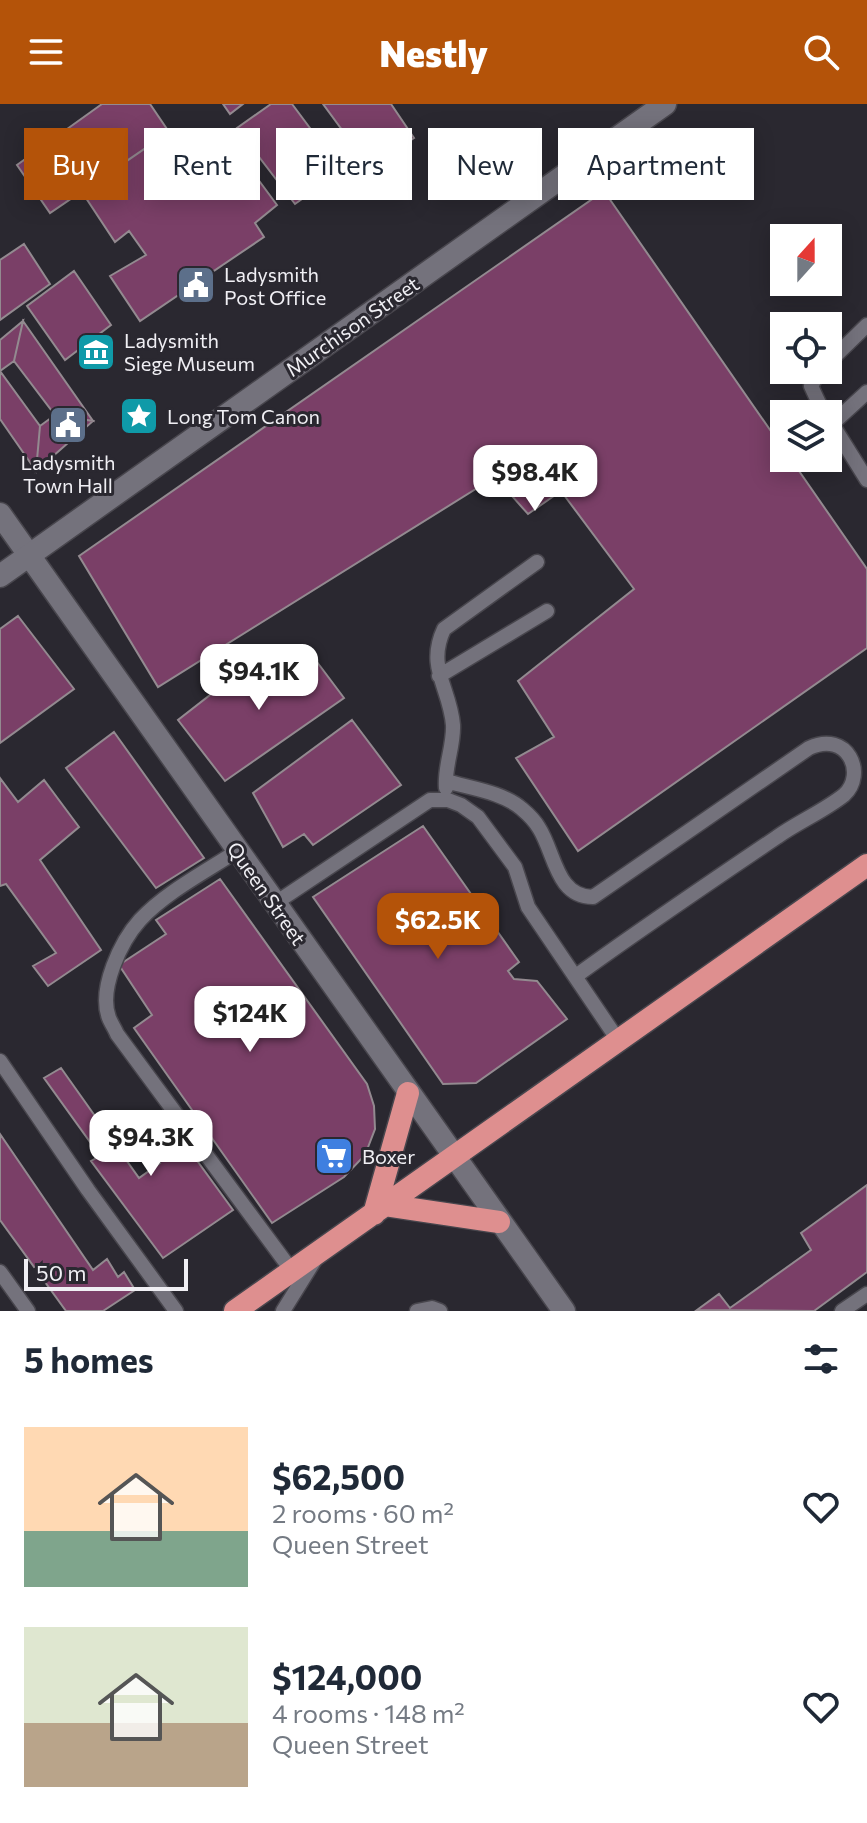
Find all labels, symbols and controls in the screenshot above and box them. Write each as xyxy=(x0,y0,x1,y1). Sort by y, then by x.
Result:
icon: menu xyxy=(24,30,68,74)
text: Nestly xyxy=(379,30,488,74)
icon: search xyxy=(799,30,843,74)
chip: Buy xyxy=(24,128,128,200)
chip: Rent xyxy=(144,128,260,200)
chip: Filters xyxy=(276,128,412,200)
chip: New xyxy=(428,128,542,200)
chip: Apartment xyxy=(558,128,754,200)
north arrow xyxy=(770,224,842,296)
map controls xyxy=(770,224,842,472)
place label: Ladysmith Post Office xyxy=(224,262,326,309)
public building icon: Ladysmith Post Office xyxy=(175,264,217,306)
street label: Murchison Street xyxy=(281,271,423,381)
button: locate xyxy=(770,312,842,384)
place label: Ladysmith Siege Museum xyxy=(124,328,255,375)
museum icon: Ladysmith Siege Museum xyxy=(75,331,117,373)
place icon: Long Tom Canon xyxy=(118,395,160,437)
button: layers xyxy=(770,400,842,472)
public building icon: Ladysmith Town Hall xyxy=(47,404,89,446)
place label: Long Tom Canon xyxy=(167,404,320,428)
pin: $98.4K xyxy=(470,445,600,513)
place label: Ladysmith Town Hall xyxy=(20,450,116,497)
text: $98.4K xyxy=(491,455,579,486)
pin: $94.1K xyxy=(194,644,324,712)
text: $94.1K xyxy=(218,654,300,685)
street label: Queen Street xyxy=(223,837,311,949)
pin: $62.5K xyxy=(373,893,503,961)
text: $62.5K xyxy=(395,903,481,934)
pin: $124K xyxy=(194,986,306,1054)
text: $124K xyxy=(212,996,288,1027)
pin: $94.3K xyxy=(86,1110,216,1178)
text: $94.3K xyxy=(107,1120,195,1151)
supermarket icon: Boxer xyxy=(313,1135,355,1177)
place label: Boxer xyxy=(362,1144,415,1168)
scale bar xyxy=(24,1255,188,1291)
text: 50 m xyxy=(36,1259,86,1286)
icon: filters xyxy=(799,1337,843,1381)
text: 5 homes xyxy=(24,1338,154,1380)
text: $62,500 xyxy=(272,1455,405,1497)
icon: home xyxy=(88,1459,184,1555)
icon: heart xyxy=(799,1485,843,1529)
text: 2 rooms · 60 m² xyxy=(272,1497,454,1528)
text: Queen Street xyxy=(272,1528,429,1559)
text: $124,000 xyxy=(272,1655,422,1697)
icon: home xyxy=(88,1659,184,1755)
icon: heart xyxy=(799,1685,843,1729)
text: 4 rooms · 148 m² xyxy=(272,1697,465,1728)
text: Queen Street xyxy=(272,1728,429,1759)

